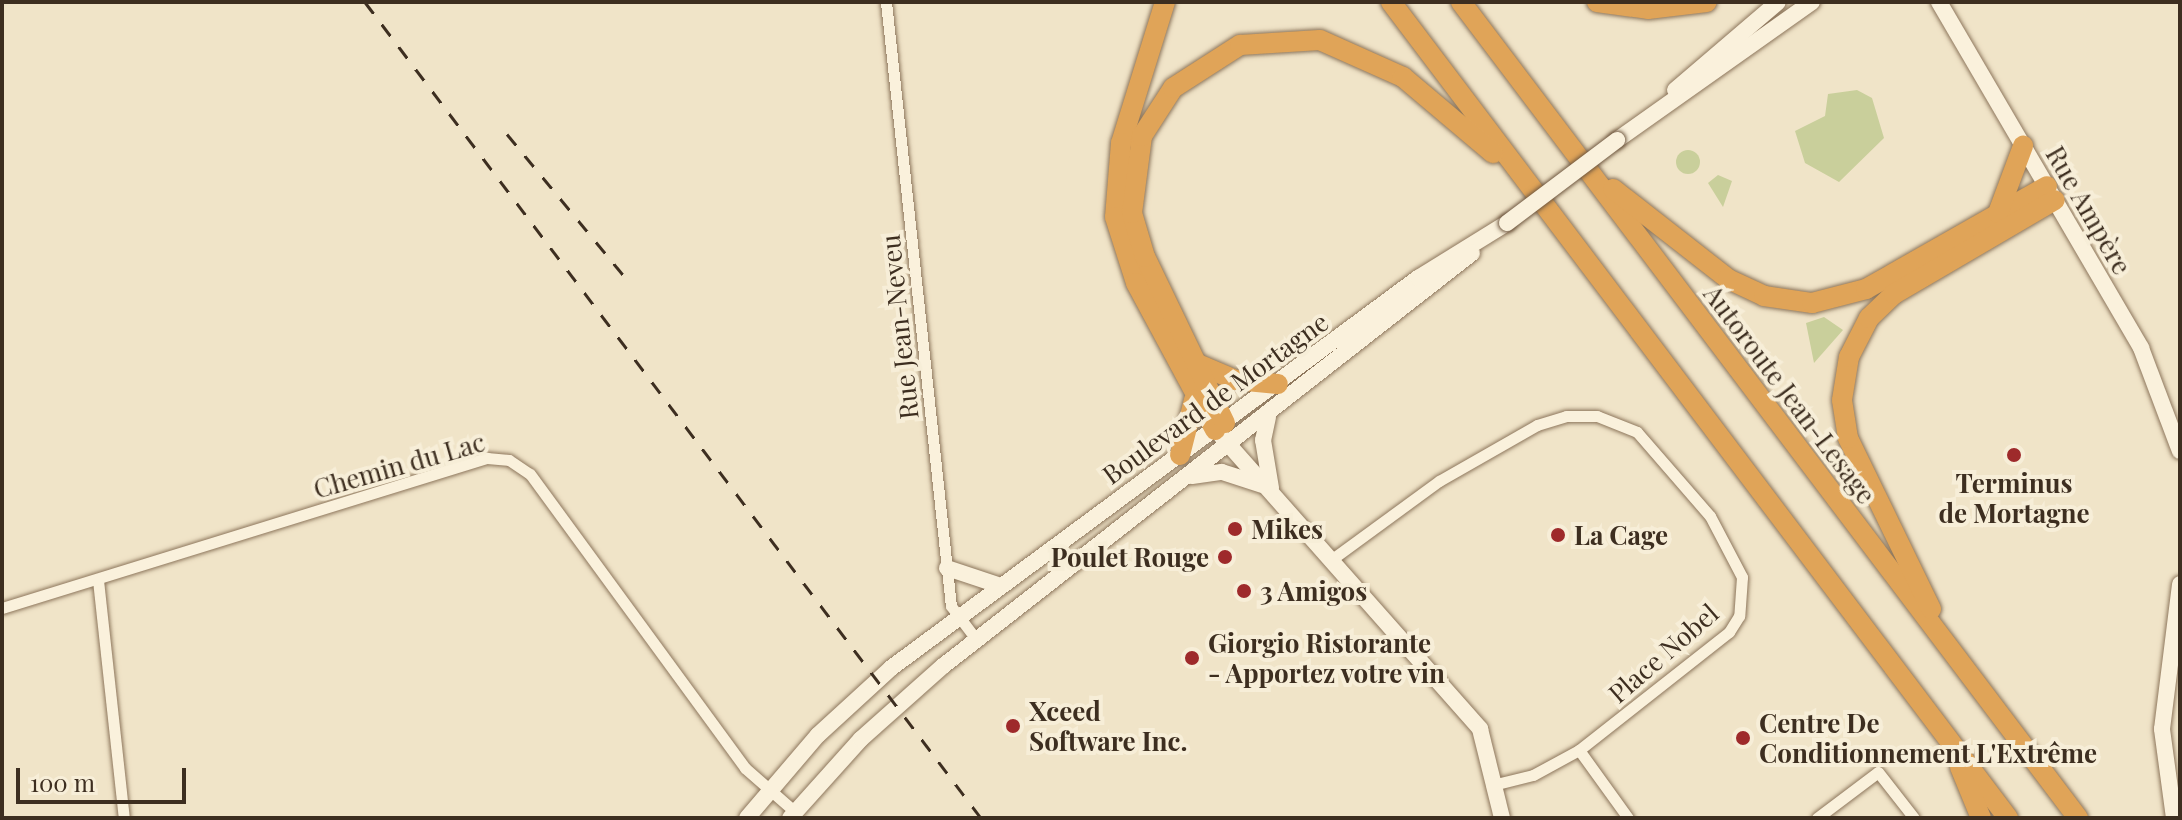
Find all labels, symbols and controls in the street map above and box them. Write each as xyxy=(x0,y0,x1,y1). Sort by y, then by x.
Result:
street label: Rue Ampère xyxy=(2040,140,2138,280)
street label: Rue Jean-Neveu xyxy=(874,233,924,421)
street label: Autoroute Jean-Lesage xyxy=(1698,279,1882,509)
street label: Boulevard de Mortagne xyxy=(1096,306,1334,490)
street label: Chemin du Lac xyxy=(310,426,488,504)
marker: Terminus de Mortagne xyxy=(2005,446,2023,464)
place label: Terminus de Mortagne xyxy=(1938,467,2090,528)
place label: Mikes xyxy=(1251,513,1323,545)
place label: La Cage xyxy=(1574,519,1668,551)
marker: Mikes xyxy=(1226,520,1244,538)
marker: La Cage xyxy=(1549,526,1567,544)
place label: Poulet Rouge xyxy=(1051,541,1209,573)
marker: Poulet Rouge xyxy=(1216,548,1234,566)
place label: 3 Amigos xyxy=(1260,575,1368,607)
marker: 3 Amigos xyxy=(1235,582,1253,600)
street label: Place Nobel xyxy=(1602,597,1724,709)
place label: Giorgio Ristorante - Apportez votre vin xyxy=(1208,627,1447,688)
marker: Giorgio Ristorante - Apportez votre vin xyxy=(1183,649,1201,667)
place label: Xceed Software Inc. xyxy=(1029,695,1187,756)
place label: Centre De Conditionnement L'Extrême xyxy=(1759,707,2097,768)
marker: Xceed Software Inc. xyxy=(1004,717,1022,735)
marker: Centre De Conditionnement L'Extrême xyxy=(1734,729,1752,747)
scale bar xyxy=(20,752,190,802)
text: 100 m xyxy=(30,766,95,798)

